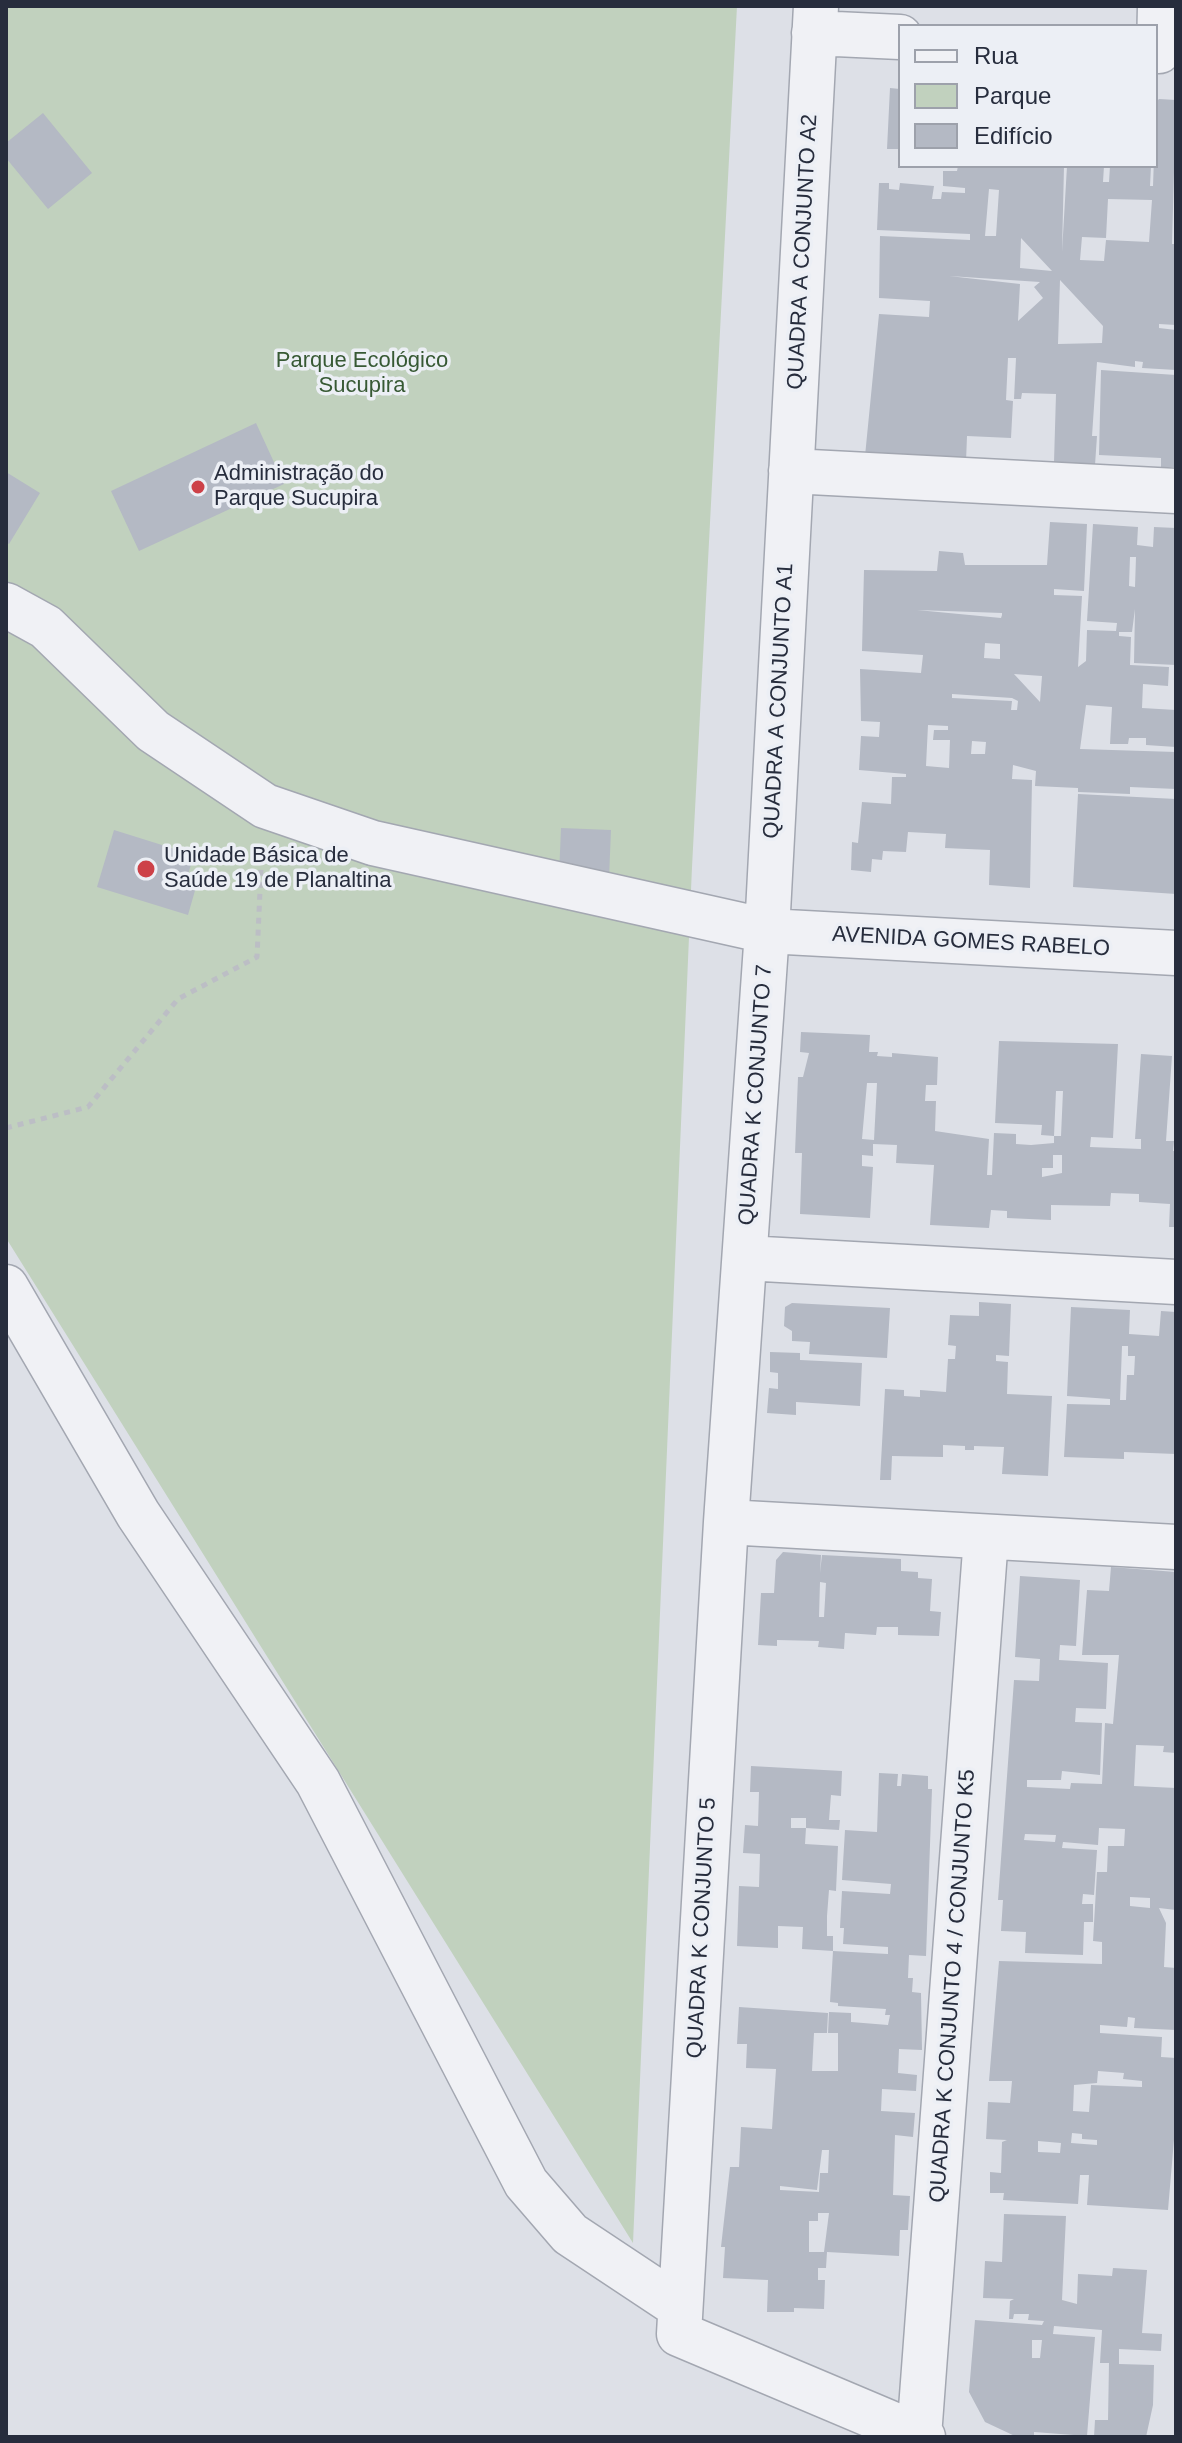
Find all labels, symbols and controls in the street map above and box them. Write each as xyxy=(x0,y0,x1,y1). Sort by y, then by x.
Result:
legend xyxy=(898,24,1158,168)
text: Rua xyxy=(974,42,1018,69)
text: Parque xyxy=(974,82,1051,109)
street label: QUADRA A CONJUNTO A2 xyxy=(783,114,823,390)
text: Edifício xyxy=(974,122,1053,149)
park label: Parque Ecológico Sucupira xyxy=(276,348,448,400)
place label: Administração do Parque Sucupira xyxy=(214,461,384,512)
marker: Administração do Parque Sucupira xyxy=(189,478,207,496)
street label: QUADRA A CONJUNTO A1 xyxy=(759,563,799,839)
place label: Unidade Básica de Saúde 19 de Planaltina xyxy=(164,843,392,894)
marker: Unidade Básica de Saúde 19 de Planaltina xyxy=(135,858,157,880)
street label: AVENIDA GOMES RABELO xyxy=(831,922,1111,962)
street label: QUADRA K CONJUNTO 7 xyxy=(734,964,778,1226)
street label: QUADRA K CONJUNTO 4 / CONJUNTO K5 xyxy=(925,1768,981,2204)
street label: QUADRA K CONJUNTO 5 xyxy=(682,1797,722,2059)

